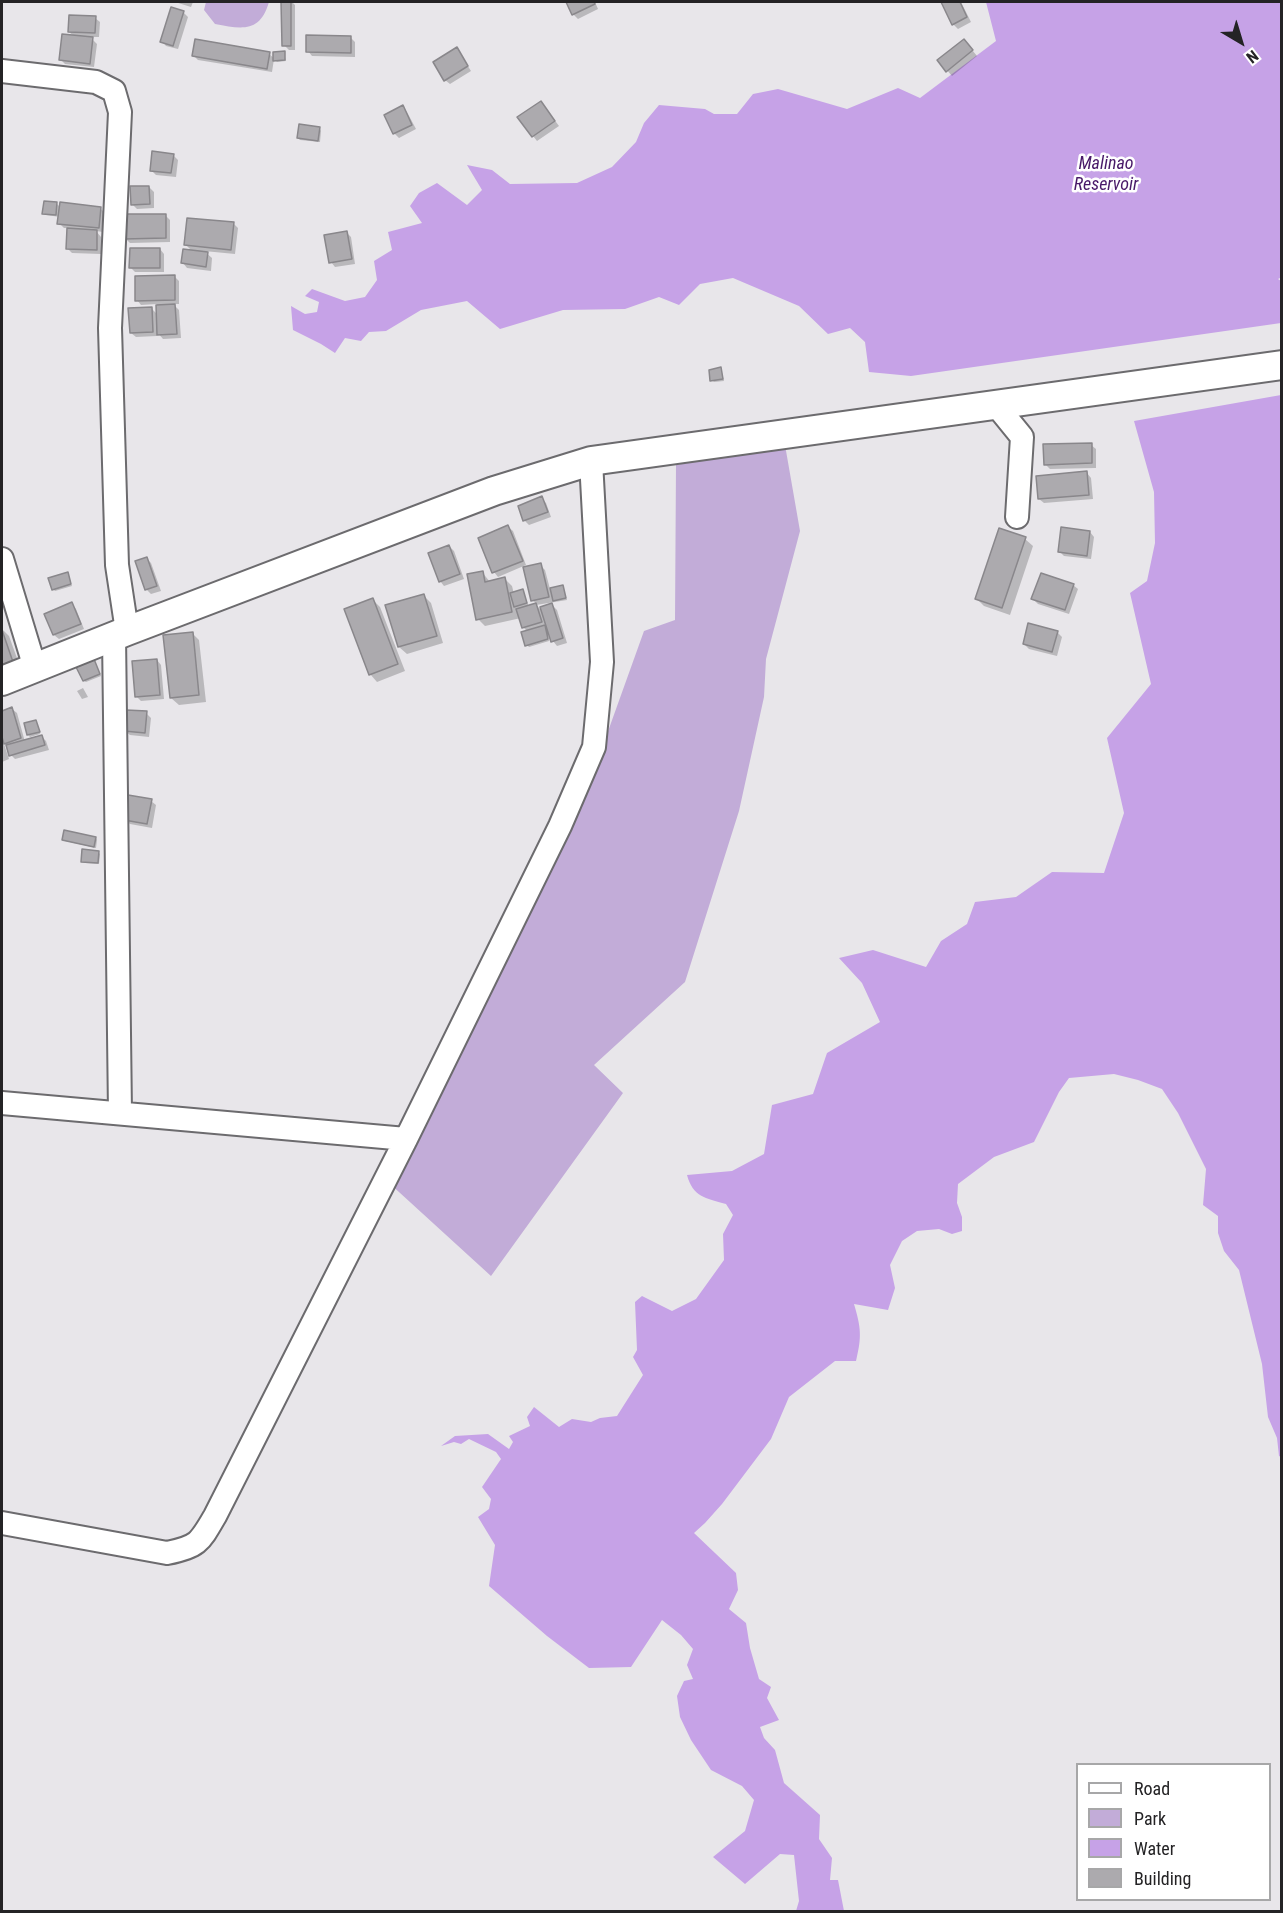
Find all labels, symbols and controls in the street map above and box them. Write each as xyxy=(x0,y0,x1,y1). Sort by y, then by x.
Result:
north arrow xyxy=(1211,12,1271,72)
text: N xyxy=(1243,46,1262,67)
water label: Malinao Reservoir xyxy=(1074,153,1138,195)
legend xyxy=(1076,1763,1271,1901)
text: Road xyxy=(1134,1778,1170,1799)
text: Park xyxy=(1134,1808,1166,1829)
text: Water xyxy=(1134,1838,1175,1859)
text: Building xyxy=(1134,1868,1191,1889)

